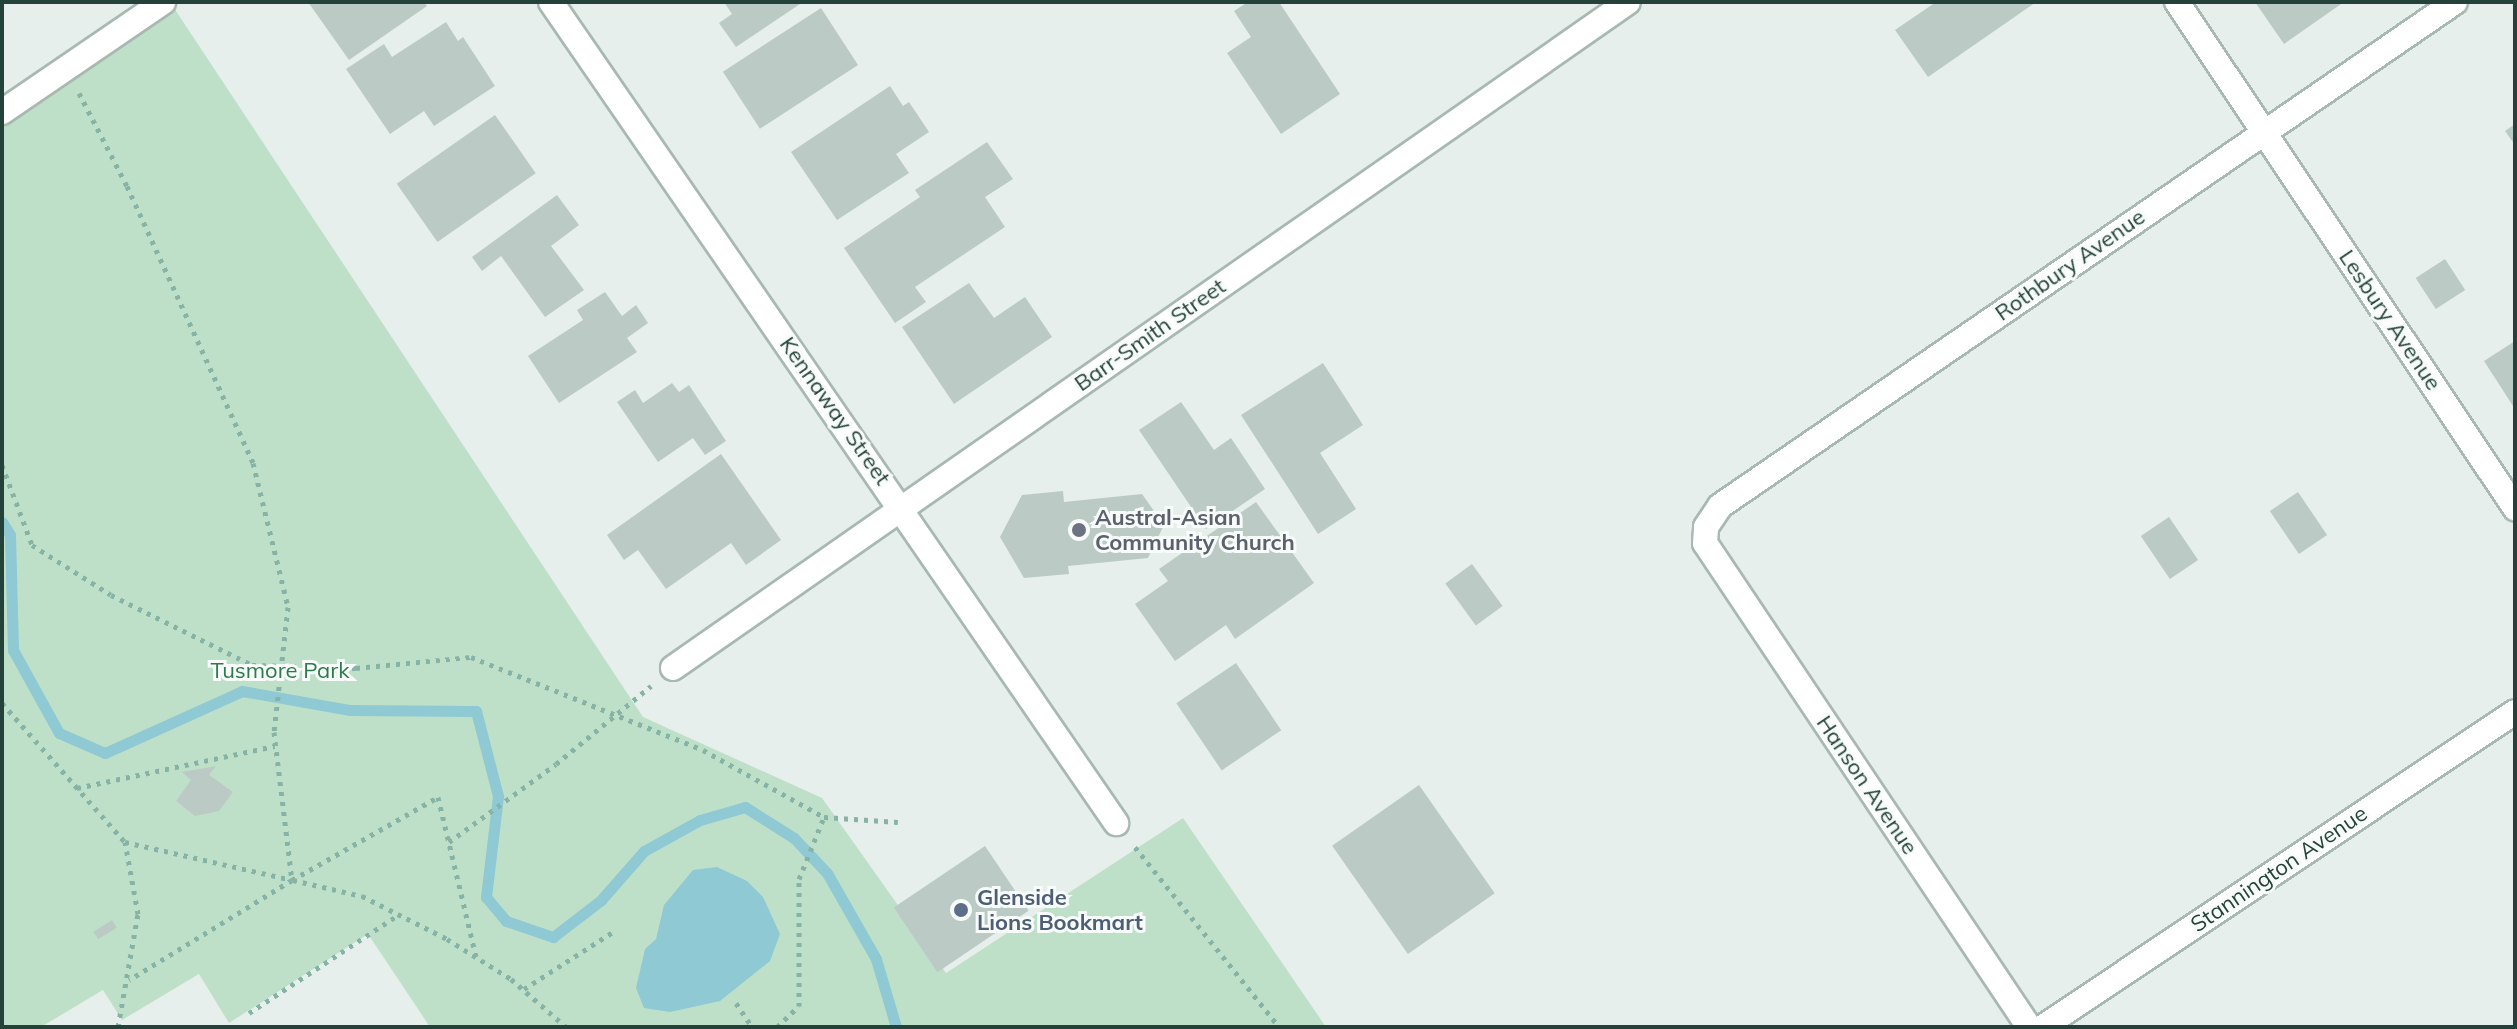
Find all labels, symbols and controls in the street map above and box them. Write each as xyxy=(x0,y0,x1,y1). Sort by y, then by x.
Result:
street label: Rothbury Avenue xyxy=(1990,204,2150,326)
street label: Lesbury Avenue xyxy=(2333,245,2447,395)
street label: Barr-Smith Street xyxy=(1070,273,1230,397)
street label: Kennaway Street xyxy=(774,332,896,490)
place label: Austral-Asian Community Church xyxy=(1095,504,1295,556)
marker: Austral-Asian Community Church xyxy=(1070,521,1088,539)
park label: Tusmore Park xyxy=(210,658,350,684)
street label: Hanson Avenue xyxy=(1811,711,1923,859)
street label: Stannington Avenue xyxy=(2186,800,2372,938)
place label: Glenside Lions Bookmart xyxy=(977,884,1143,936)
marker: Glenside Lions Bookmart xyxy=(952,901,970,919)

